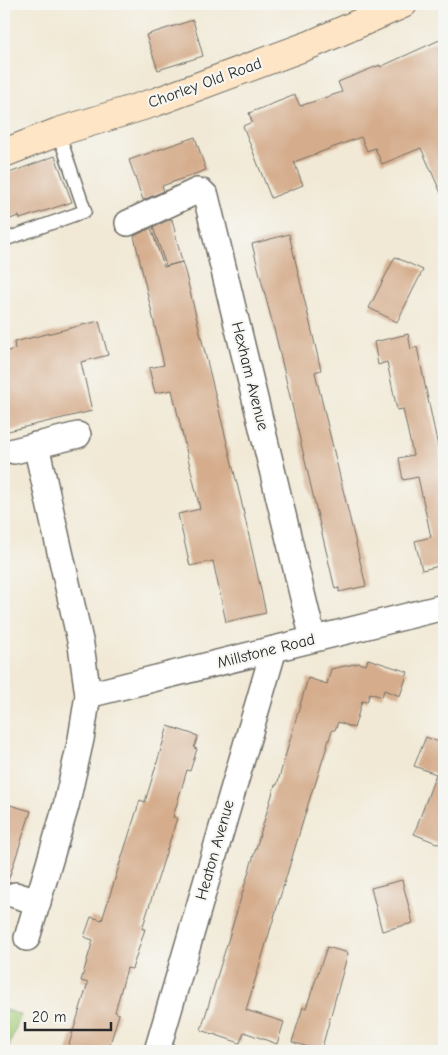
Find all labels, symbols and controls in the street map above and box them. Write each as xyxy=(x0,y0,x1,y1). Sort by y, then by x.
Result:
street label: Chorley Old Road xyxy=(146,54,264,112)
street label: Hexham Avenue xyxy=(228,320,272,432)
street label: Millstone Road xyxy=(215,630,317,672)
street label: Heaton Avenue xyxy=(192,798,238,902)
scale bar xyxy=(25,1000,111,1032)
text: 20 m xyxy=(32,1008,66,1026)

